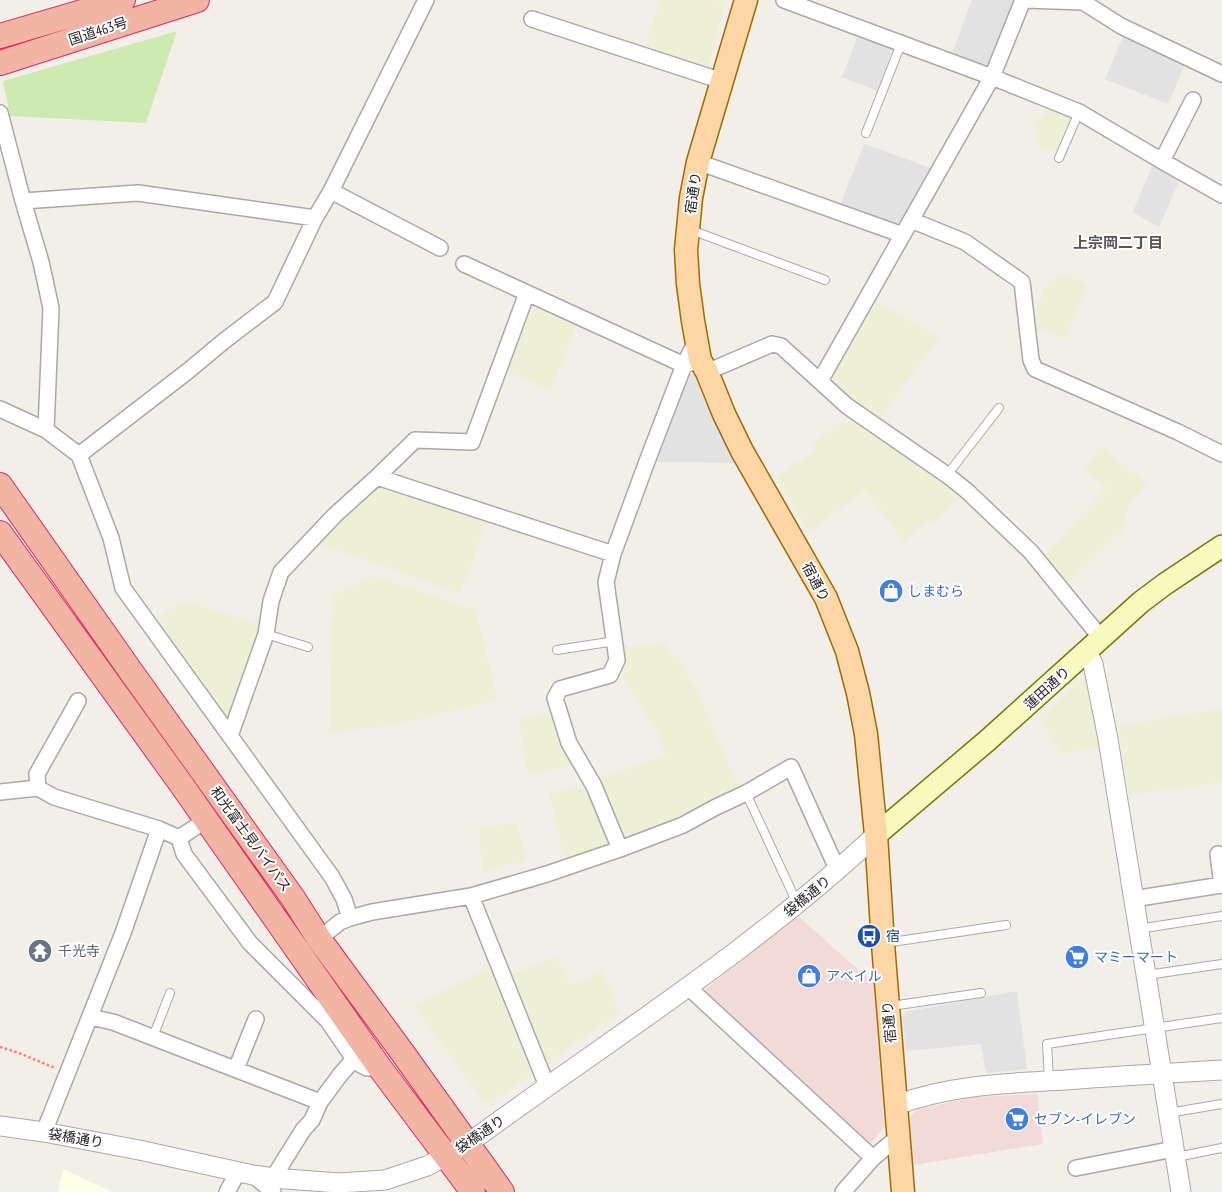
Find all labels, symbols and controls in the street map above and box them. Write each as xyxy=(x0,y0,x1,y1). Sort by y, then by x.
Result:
street label: 国道463号 xyxy=(66,13,130,49)
street label: 宿通り xyxy=(681,171,705,215)
district label: 上宗岡二丁目 xyxy=(1073,233,1163,252)
street label: 宿通り xyxy=(798,559,834,605)
shop icon: しまむら xyxy=(878,578,904,604)
place label: しまむら xyxy=(908,582,964,600)
street label: 蓮田通り xyxy=(1020,663,1074,713)
street label: 和光富士見バイパス xyxy=(207,783,295,895)
street label: 袋橋通り xyxy=(780,871,834,921)
bus stop icon: 宿 xyxy=(856,923,882,949)
place label: 宿 xyxy=(886,927,900,945)
temple icon: 千光寺 xyxy=(27,938,53,964)
place label: 千光寺 xyxy=(58,942,100,960)
supermarket icon: マミーマート xyxy=(1064,944,1090,970)
place label: マミーマート xyxy=(1094,948,1178,966)
shop icon: アベイル xyxy=(796,963,822,989)
place label: アベイル xyxy=(826,967,882,985)
street label: 宿通り xyxy=(878,1000,900,1044)
supermarket icon: セブン-イレブン xyxy=(1004,1106,1030,1132)
place label: セブン-イレブン xyxy=(1034,1110,1136,1128)
street label: 袋橋通り xyxy=(452,1111,508,1157)
street label: 袋橋通り xyxy=(47,1124,105,1152)

